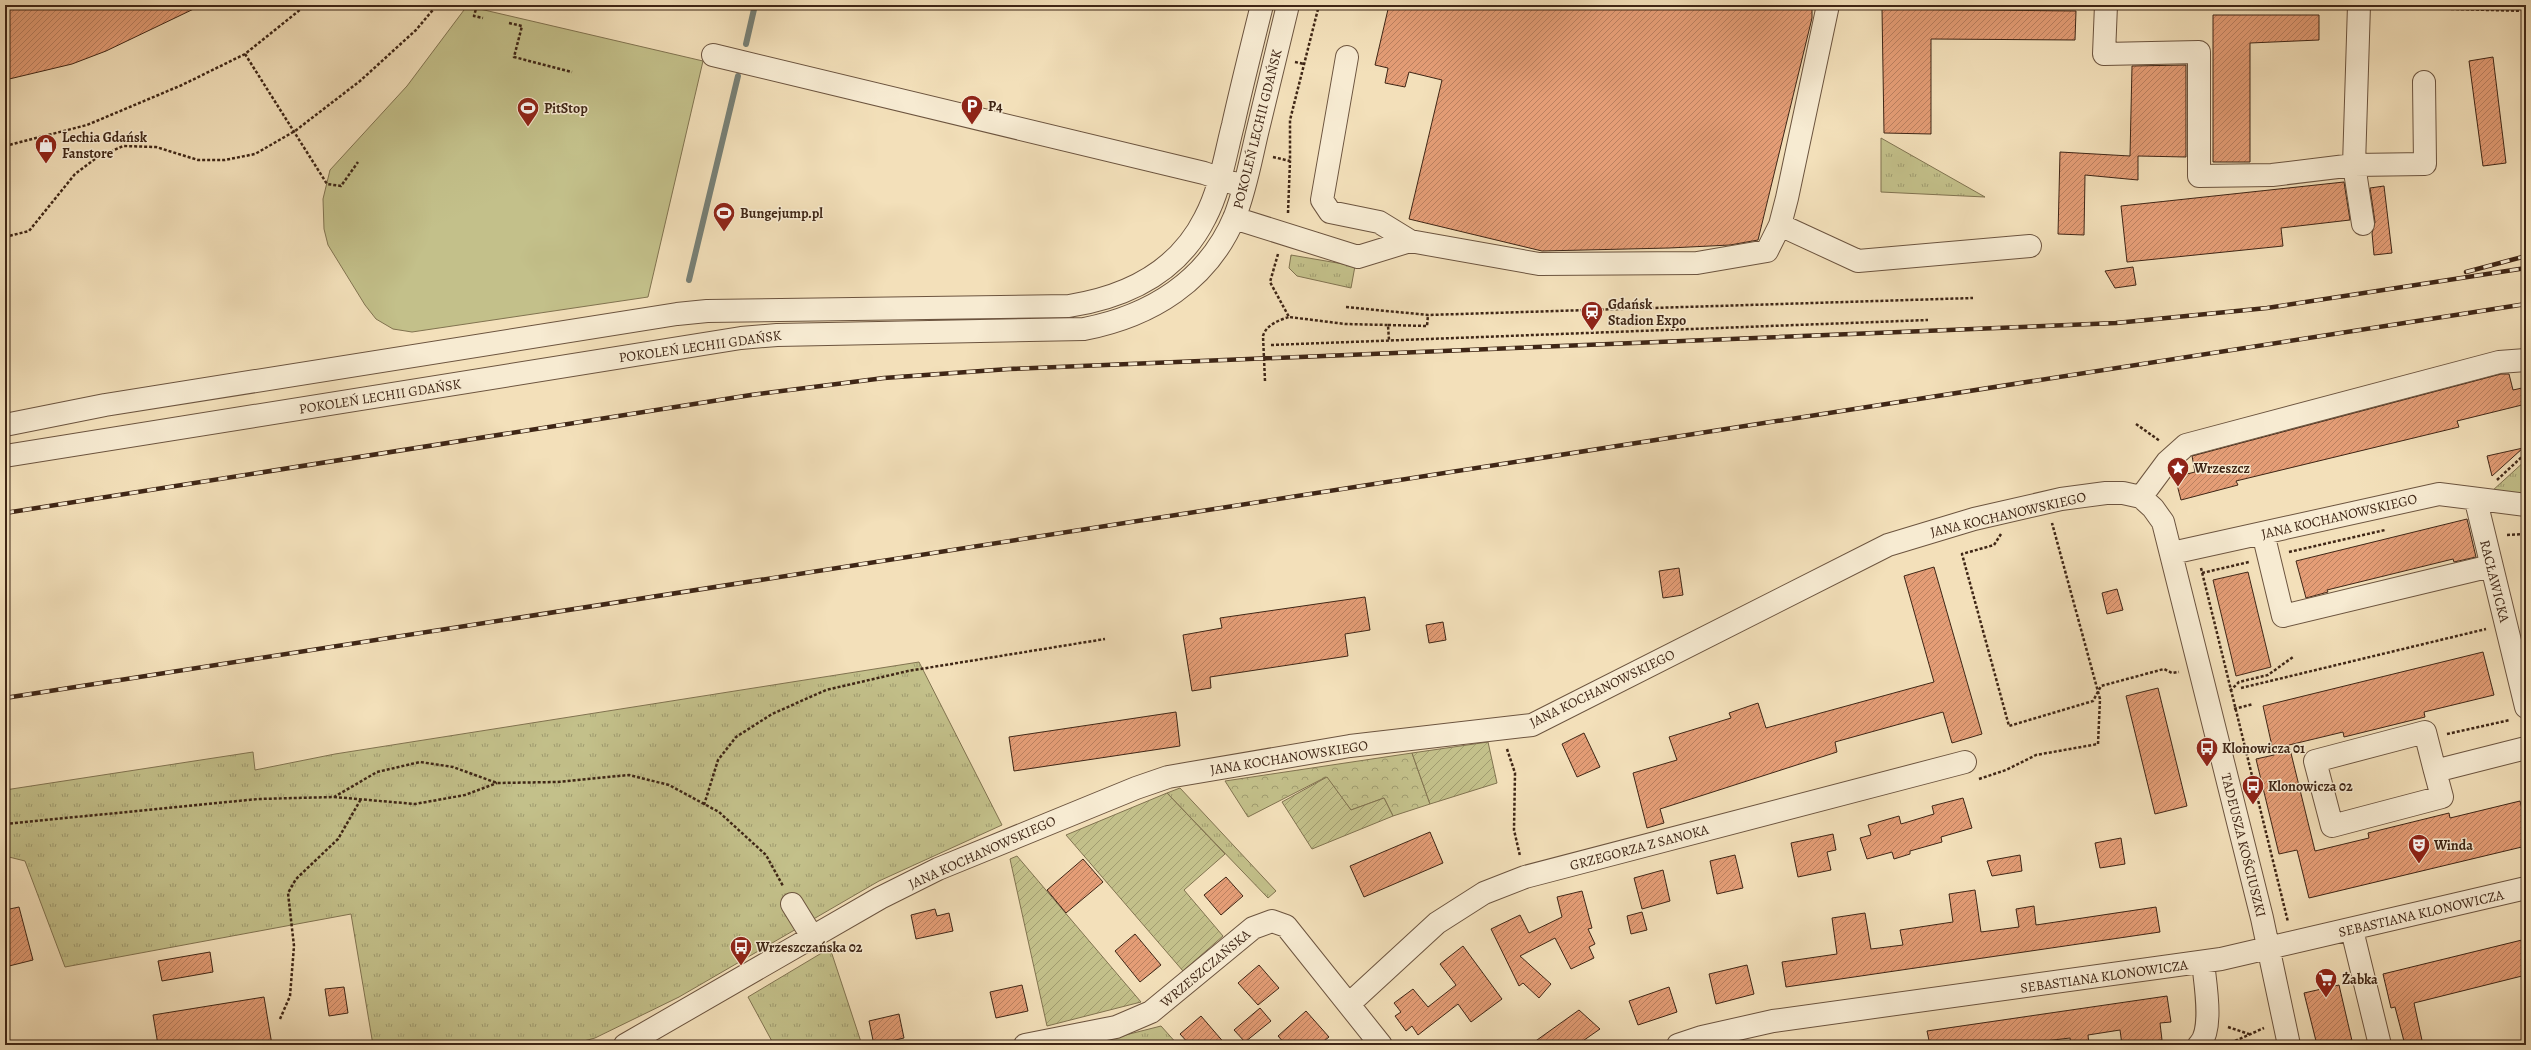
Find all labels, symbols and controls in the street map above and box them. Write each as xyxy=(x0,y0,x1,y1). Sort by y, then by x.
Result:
street label: POKOLEŃ LECHII GDAŃSK xyxy=(1228,47,1287,211)
parking icon: P4 xyxy=(959,93,985,126)
sports icon: PitStop xyxy=(515,95,541,128)
place label: P4 xyxy=(988,97,1003,116)
place label: PitStop xyxy=(544,99,588,118)
place label: Lechia Gdańsk Fanstore xyxy=(62,128,148,163)
shop icon: Lechia Gdańsk Fanstore xyxy=(33,132,59,165)
sports icon: Bungejump.pl xyxy=(711,200,737,233)
place label: Bungejump.pl xyxy=(740,204,823,223)
place label: Gdańsk Stadion Expo xyxy=(1608,295,1686,330)
station icon: Gdańsk Stadion Expo xyxy=(1579,299,1605,332)
street label: POKOLEŃ LECHII GDAŃSK xyxy=(618,326,783,367)
street label: POKOLEŃ LECHII GDAŃSK xyxy=(298,374,463,419)
place icon: Wrzeszcz xyxy=(2165,455,2191,488)
place label: Wrzeszcz xyxy=(2193,459,2251,478)
street label: JANA KOCHANOWSKIEGO xyxy=(1928,487,2088,542)
street label: JANA KOCHANOWSKIEGO xyxy=(2259,489,2419,544)
street label: RACŁAWICKA xyxy=(2475,538,2514,625)
street label: JANA KOCHANOWSKIEGO xyxy=(1526,645,1678,732)
bus stop icon: Klonowicza 01 xyxy=(2194,735,2220,768)
street label: JANA KOCHANOWSKIEGO xyxy=(1209,736,1370,779)
place label: Klonowicza 01 xyxy=(2222,739,2305,758)
street label: TADEUSZA KOŚCIUSZKI xyxy=(2216,771,2271,919)
bus stop icon: Klonowicza 02 xyxy=(2240,773,2266,806)
place label: Klonowicza 02 xyxy=(2268,777,2353,796)
street label: JANA KOCHANOWSKIEGO xyxy=(905,811,1059,894)
street label: GRZEGORZA Z SANOKA xyxy=(1568,820,1712,875)
theatre icon: Winda xyxy=(2406,832,2432,865)
place label: Winda xyxy=(2433,836,2473,855)
street label: SEBASTIANA KLONOWICZA xyxy=(2337,885,2506,942)
street label: WRZESZCZAŃSKA xyxy=(1155,924,1255,1012)
bus stop icon: Wrzeszczańska 02 xyxy=(728,934,754,967)
place label: Wrzeszczańska 02 xyxy=(755,938,863,957)
street label: SEBASTIANA KLONOWICZA xyxy=(2019,955,2190,998)
supermarket icon: Żabka xyxy=(2313,966,2339,999)
place label: Żabka xyxy=(2342,970,2378,989)

